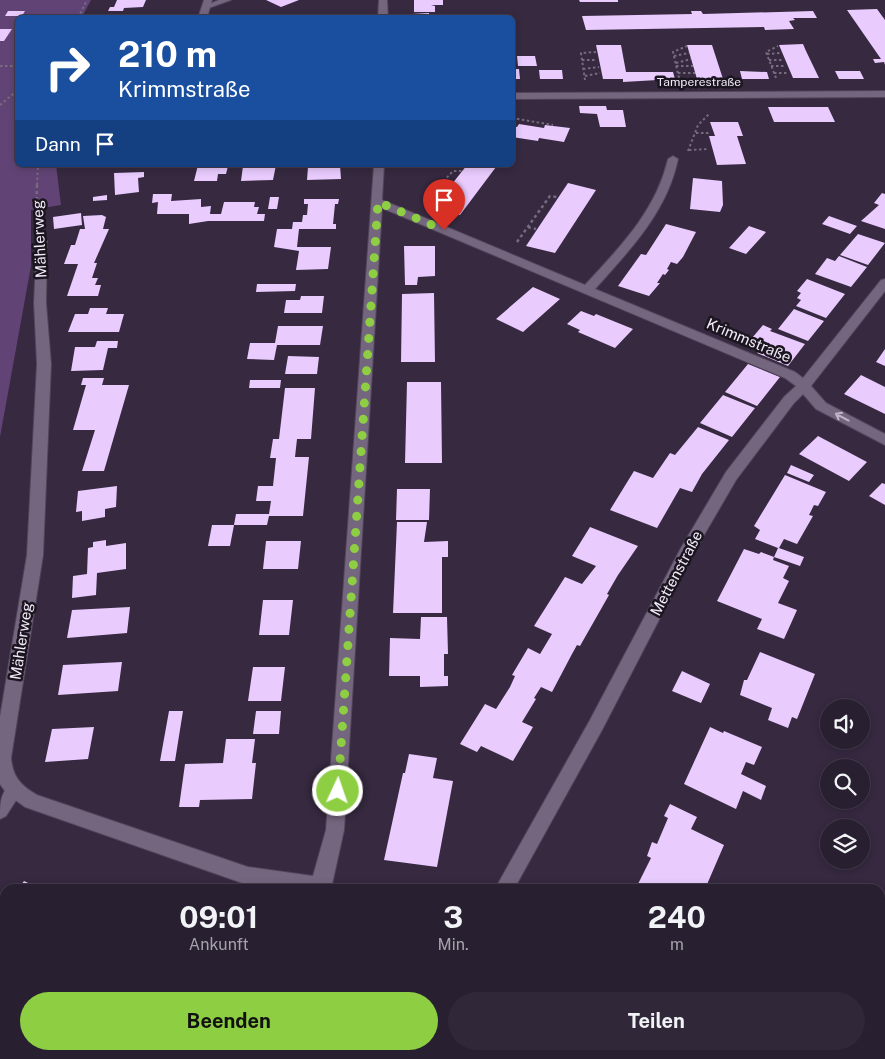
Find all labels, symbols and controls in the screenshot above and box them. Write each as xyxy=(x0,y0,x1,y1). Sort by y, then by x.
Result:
text: 210 m xyxy=(118,34,217,75)
icon: right xyxy=(35,35,100,100)
street label: Tamperestraße xyxy=(657,75,741,89)
text: Krimmstraße xyxy=(118,76,250,102)
icon: arrive xyxy=(91,130,119,158)
text: Dann xyxy=(35,133,81,155)
pin xyxy=(423,179,465,230)
icon: arrive xyxy=(430,186,458,214)
street label: Mählerweg xyxy=(28,199,50,279)
street label: Krimmstraße xyxy=(704,315,794,365)
one-way arrow xyxy=(835,412,850,421)
street label: Mettenstraße xyxy=(647,528,705,618)
street label: Mählerweg xyxy=(6,601,36,681)
map controls xyxy=(820,699,870,869)
button: sound xyxy=(820,699,870,749)
button: search xyxy=(820,759,870,809)
position arrow xyxy=(311,764,363,816)
button: layers xyxy=(820,819,870,869)
text: 09:01 xyxy=(179,899,258,935)
text: 3 xyxy=(443,899,463,935)
text: 240 xyxy=(648,899,706,935)
text: Ankunft xyxy=(189,935,249,954)
text: Min. xyxy=(438,935,469,954)
text: m xyxy=(670,935,684,954)
button: Beenden xyxy=(20,992,438,1050)
button: Teilen xyxy=(448,992,865,1050)

